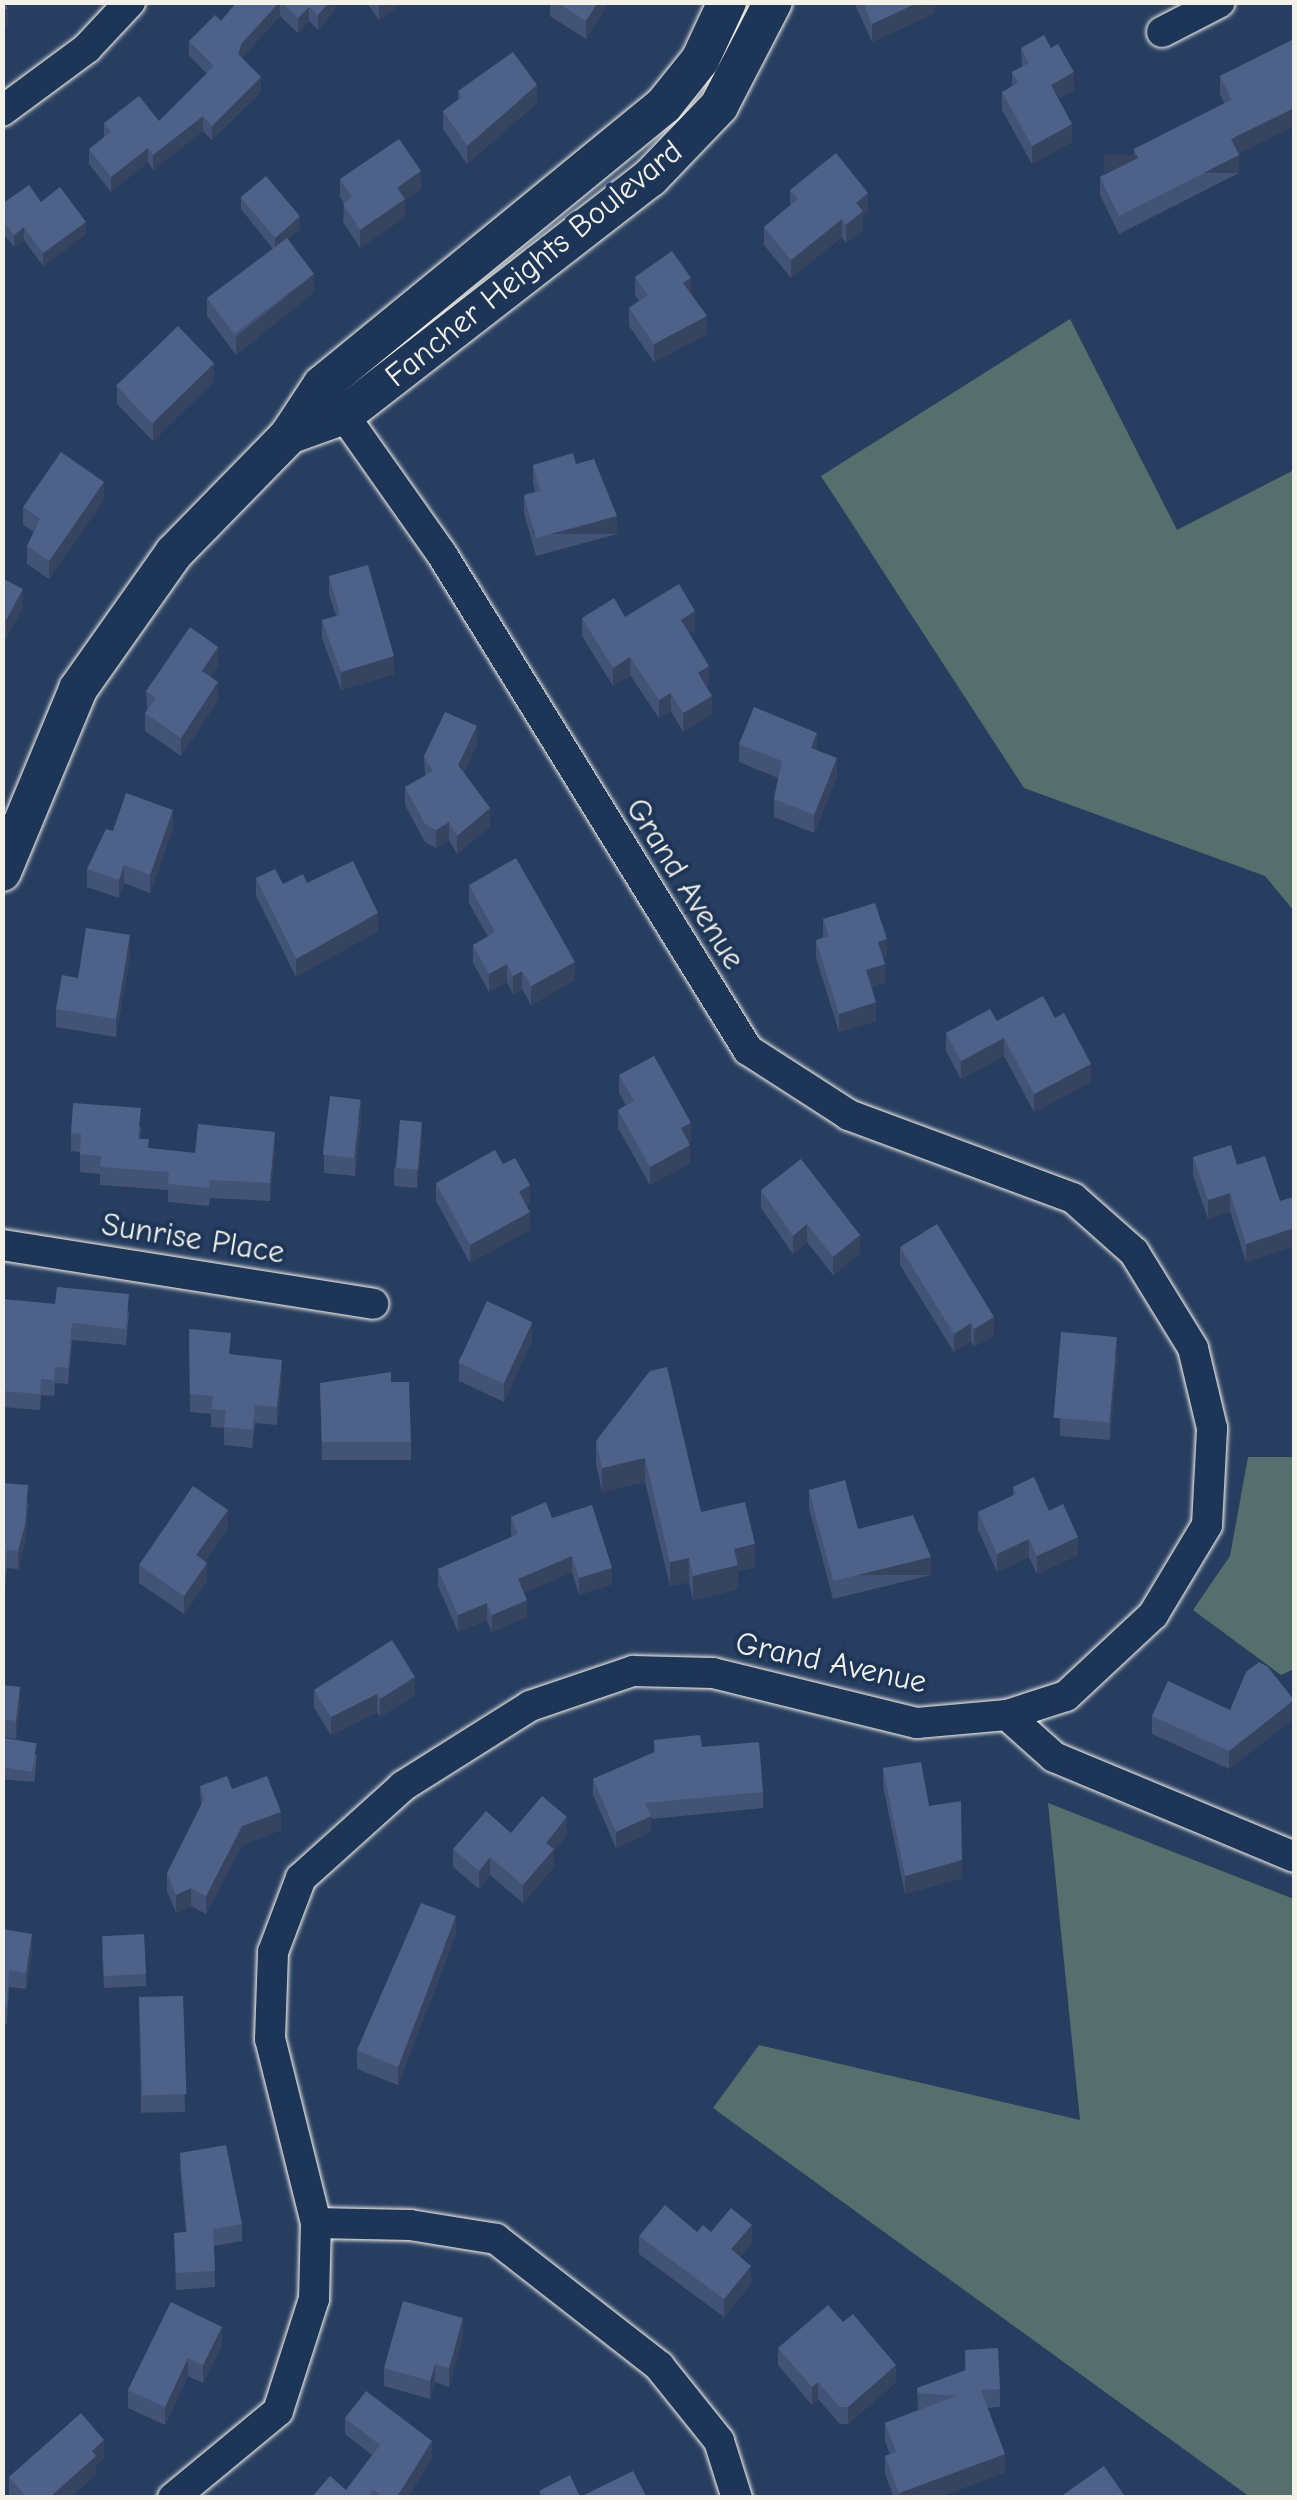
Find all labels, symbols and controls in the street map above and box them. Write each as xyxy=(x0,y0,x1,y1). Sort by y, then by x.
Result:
street label: Fancher Heights Boulevard xyxy=(378,132,690,396)
street label: Grand Avenue xyxy=(617,791,753,977)
street label: Sunrise Place xyxy=(99,1206,287,1272)
street label: Grand Avenue xyxy=(732,1624,930,1702)

